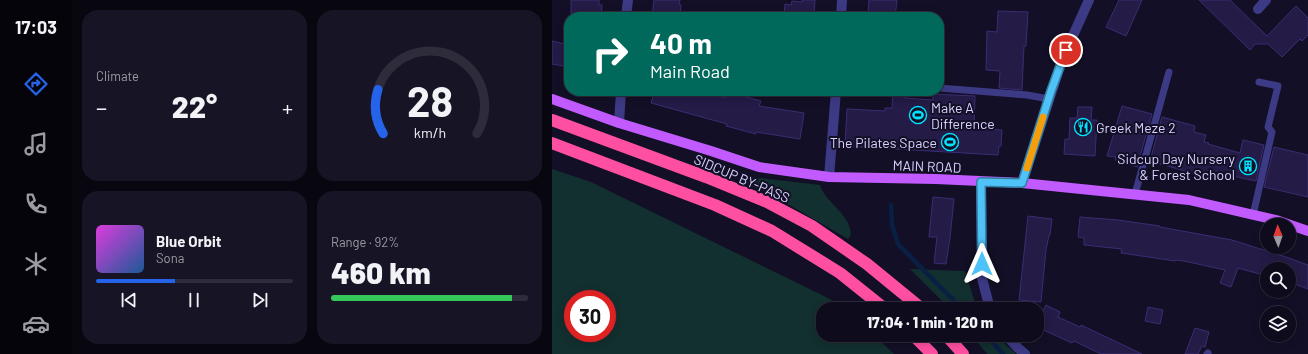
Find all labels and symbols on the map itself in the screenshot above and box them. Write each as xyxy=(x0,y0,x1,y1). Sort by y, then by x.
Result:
pin xyxy=(1049,33,1083,67)
place label: Make A Difference xyxy=(931,99,995,132)
sports icon: Make A Difference xyxy=(908,105,928,125)
restaurant icon: Greek Meze 2 xyxy=(1073,117,1093,137)
place label: Greek Meze 2 xyxy=(1096,119,1176,136)
sports icon: The Pilates Space xyxy=(940,132,960,152)
place label: The Pilates Space xyxy=(830,134,937,151)
street label: SIDCUP BY-PASS xyxy=(691,150,793,206)
place label: Sidcup Day Nursery & Forest School xyxy=(1117,150,1236,183)
street label: MAIN ROAD xyxy=(892,156,962,176)
building icon: Sidcup Day Nursery & Forest School xyxy=(1238,156,1258,176)
north arrow xyxy=(1260,218,1296,254)
position arrow xyxy=(961,243,1003,285)
speed limit sign: 30 xyxy=(564,290,616,342)

